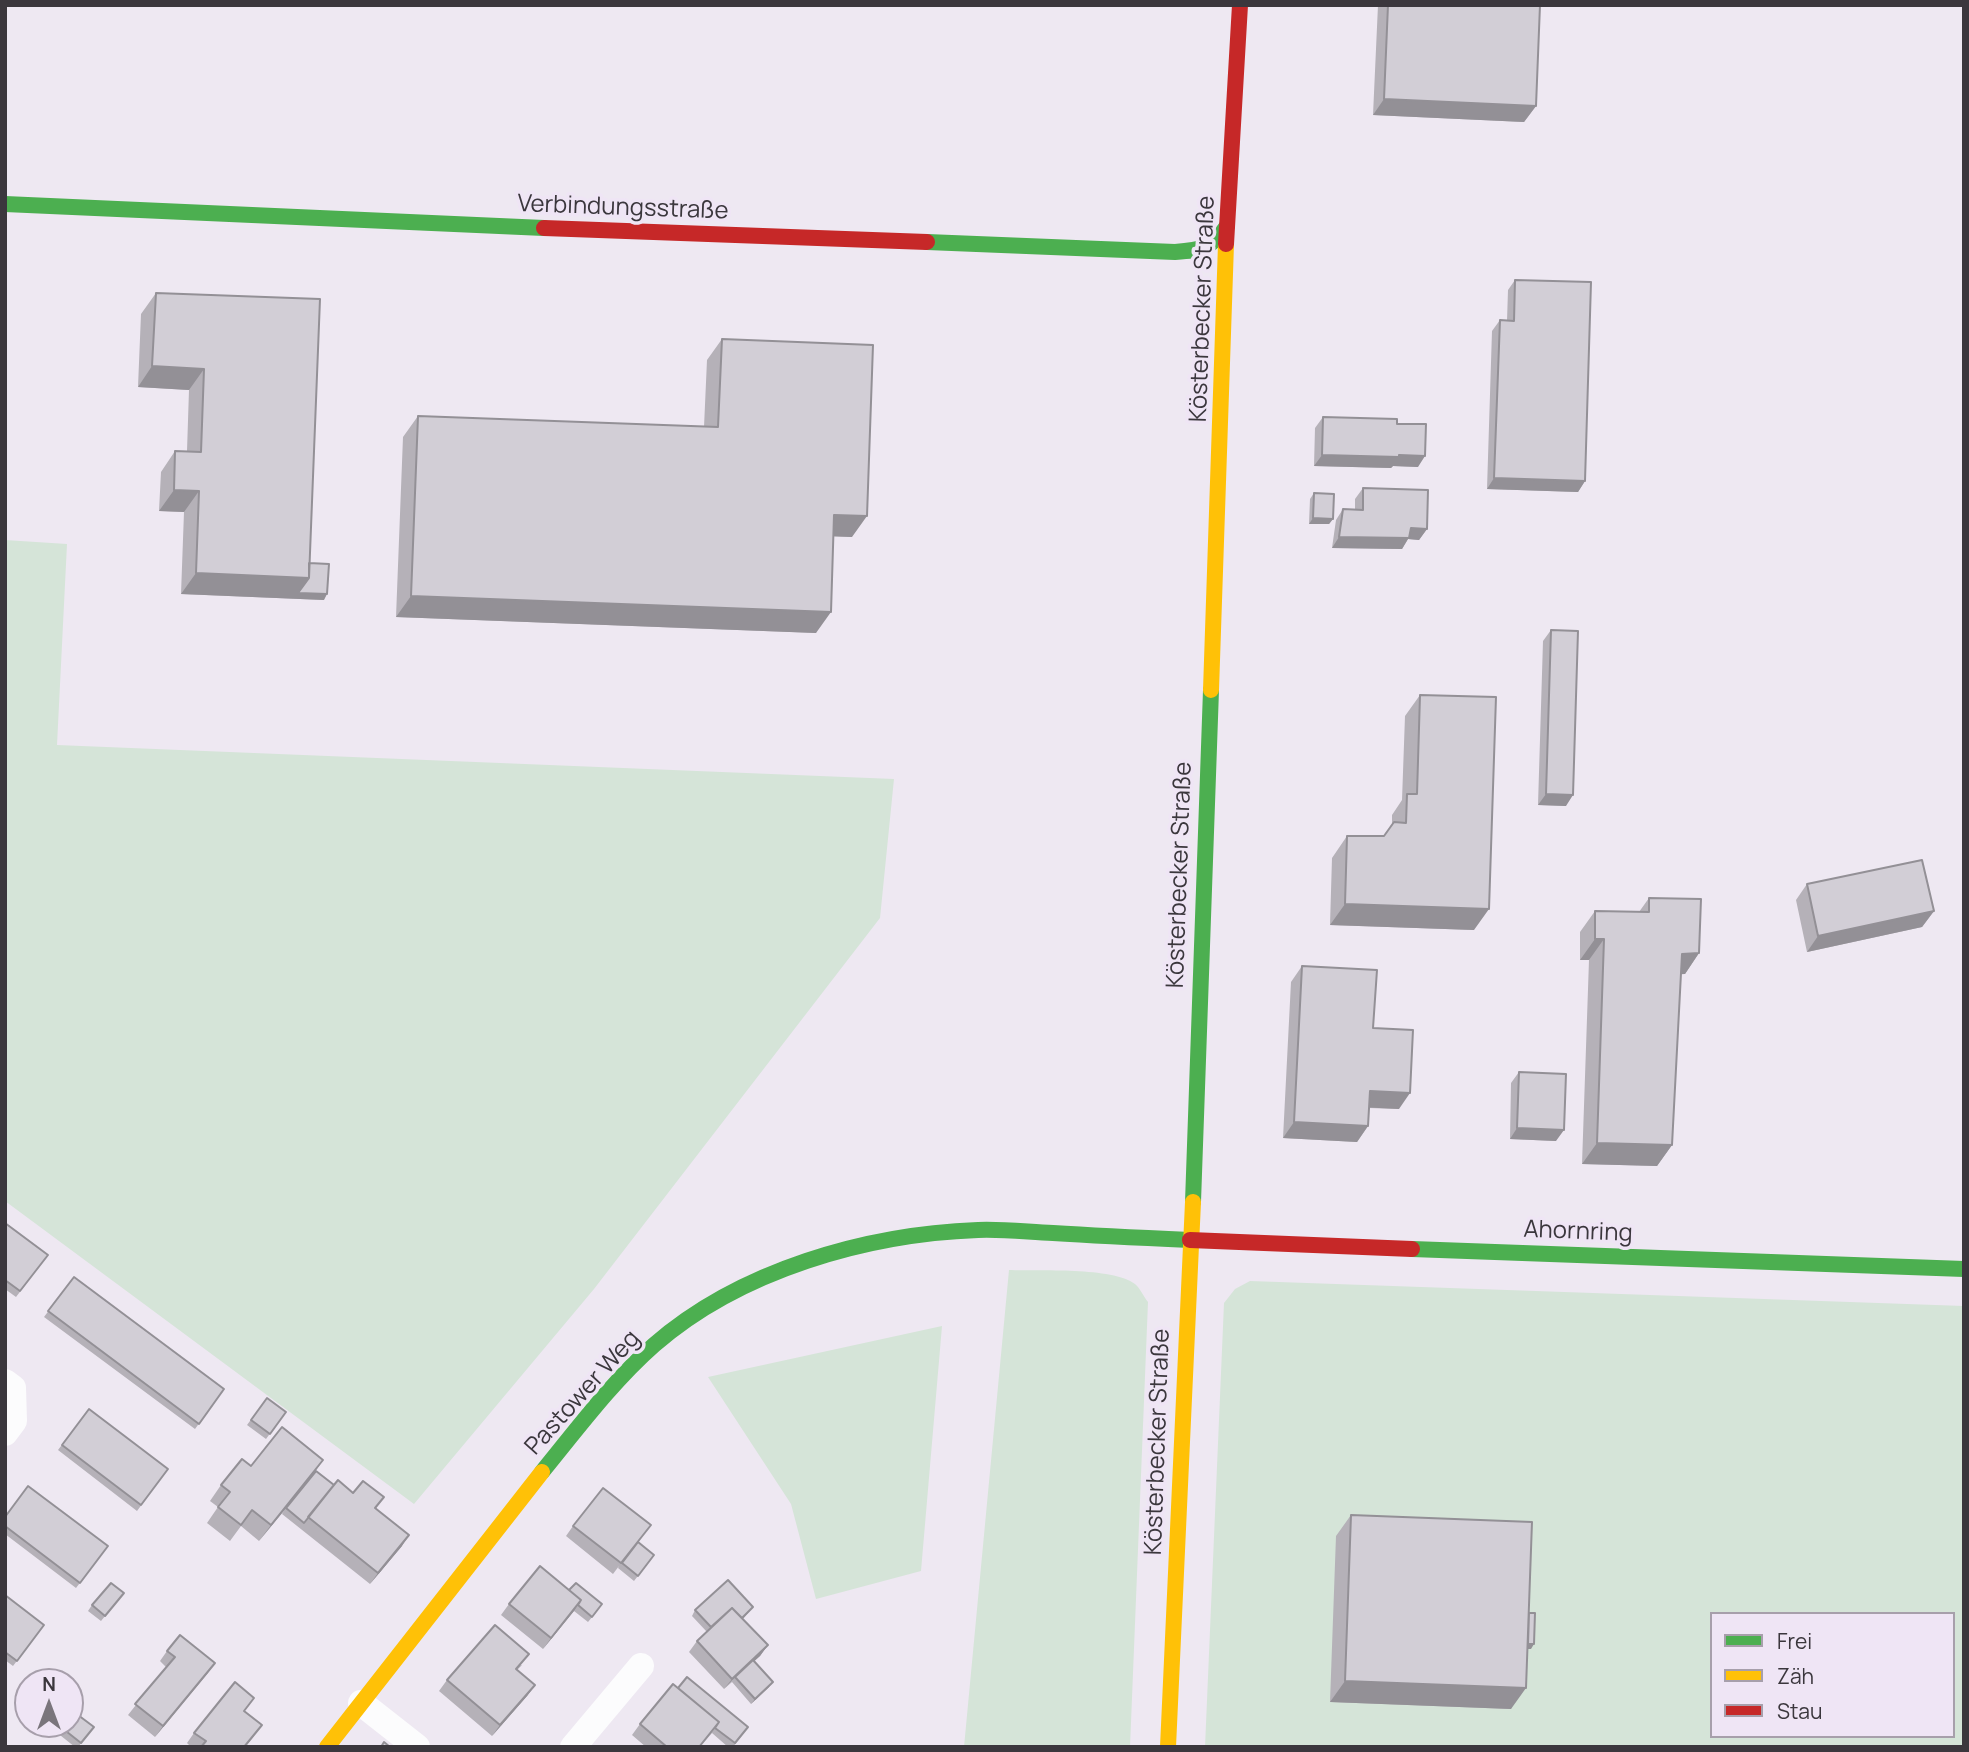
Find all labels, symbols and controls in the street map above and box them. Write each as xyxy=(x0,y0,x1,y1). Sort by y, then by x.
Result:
street label: Verbindungsstraße xyxy=(517,190,729,226)
street label: Kösterbecker Straße xyxy=(1185,195,1221,423)
street label: Kösterbecker Straße xyxy=(1162,761,1198,989)
street label: Ahornring xyxy=(1523,1216,1633,1248)
street label: Pastower Weg xyxy=(520,1325,646,1461)
street label: Kösterbecker Straße xyxy=(1140,1328,1176,1556)
legend xyxy=(1710,1612,1955,1738)
text: Frei xyxy=(1777,1627,1812,1655)
text: Zäh xyxy=(1777,1662,1814,1690)
north arrow xyxy=(14,1668,84,1738)
text: N xyxy=(42,1671,56,1697)
text: Stau xyxy=(1777,1697,1823,1725)

